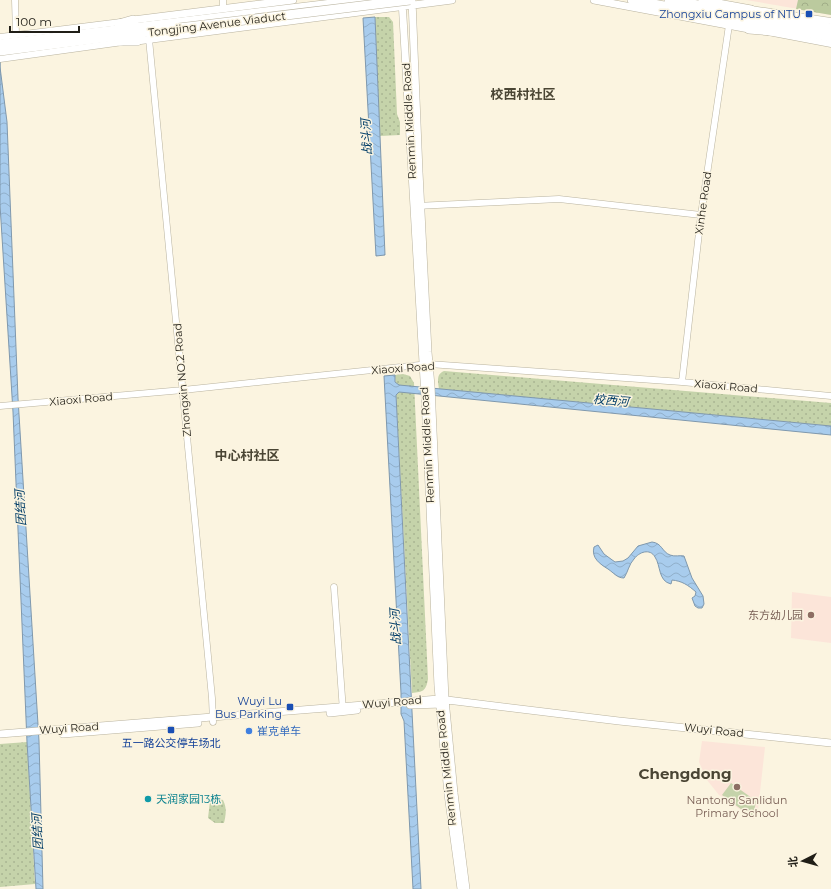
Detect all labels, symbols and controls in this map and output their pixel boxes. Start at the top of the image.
place label: Zhongxiu Campus of NTU [659,7,801,21]
scale bar [10,8,79,34]
street label: Tongjing Avenue Viaduct [148,9,287,39]
marker: Zhongxiu Campus of NTU [804,9,814,19]
text: 100 m [16,14,52,29]
street label: Renmin Middle Road [399,62,419,180]
district label: 校西村社区 [490,86,556,102]
water label: 战斗河 [357,117,374,155]
street label: Xinhe Road [692,171,714,235]
street label: Zhongxin NO.2 Road [170,323,194,437]
street label: Xiaoxi Road [371,359,435,377]
street label: Xiaoxi Road [694,376,758,396]
street label: Renmin Middle Road [417,386,437,504]
street label: Xiaoxi Road [49,389,113,409]
water label: 校西河 [592,391,632,409]
district label: 中心村社区 [214,447,280,463]
water label: 团结河 [11,488,28,526]
water label: 战斗河 [386,607,403,645]
place label: 东方幼儿园 [748,608,803,622]
marker: 东方幼儿园 [806,610,816,620]
street label: Wuyi Road [362,692,422,712]
place label: Wuyi Lu Bus Parking [215,694,282,721]
marker: Wuyi Lu Bus Parking [285,702,295,712]
street label: Renmin Middle Road [433,709,459,827]
street label: Wuyi Road [39,719,99,737]
street label: Wuyi Road [684,720,744,740]
place label: 崔克单车 [257,724,301,738]
marker: 五一路公交停车场北 [166,725,176,735]
marker: 崔克单车 [244,726,254,736]
place label: 五一路公交停车场北 [122,736,221,750]
district label: Chengdong [639,764,731,783]
marker: Nantong Sanlidun Primary School [732,782,742,792]
place label: 天润家园13栋 [156,792,221,806]
place label: Nantong Sanlidun Primary School [687,793,787,820]
marker: 天润家园13栋 [143,794,153,804]
water label: 团结河 [28,812,45,850]
north arrow [783,841,823,881]
text: 北 [786,856,801,868]

